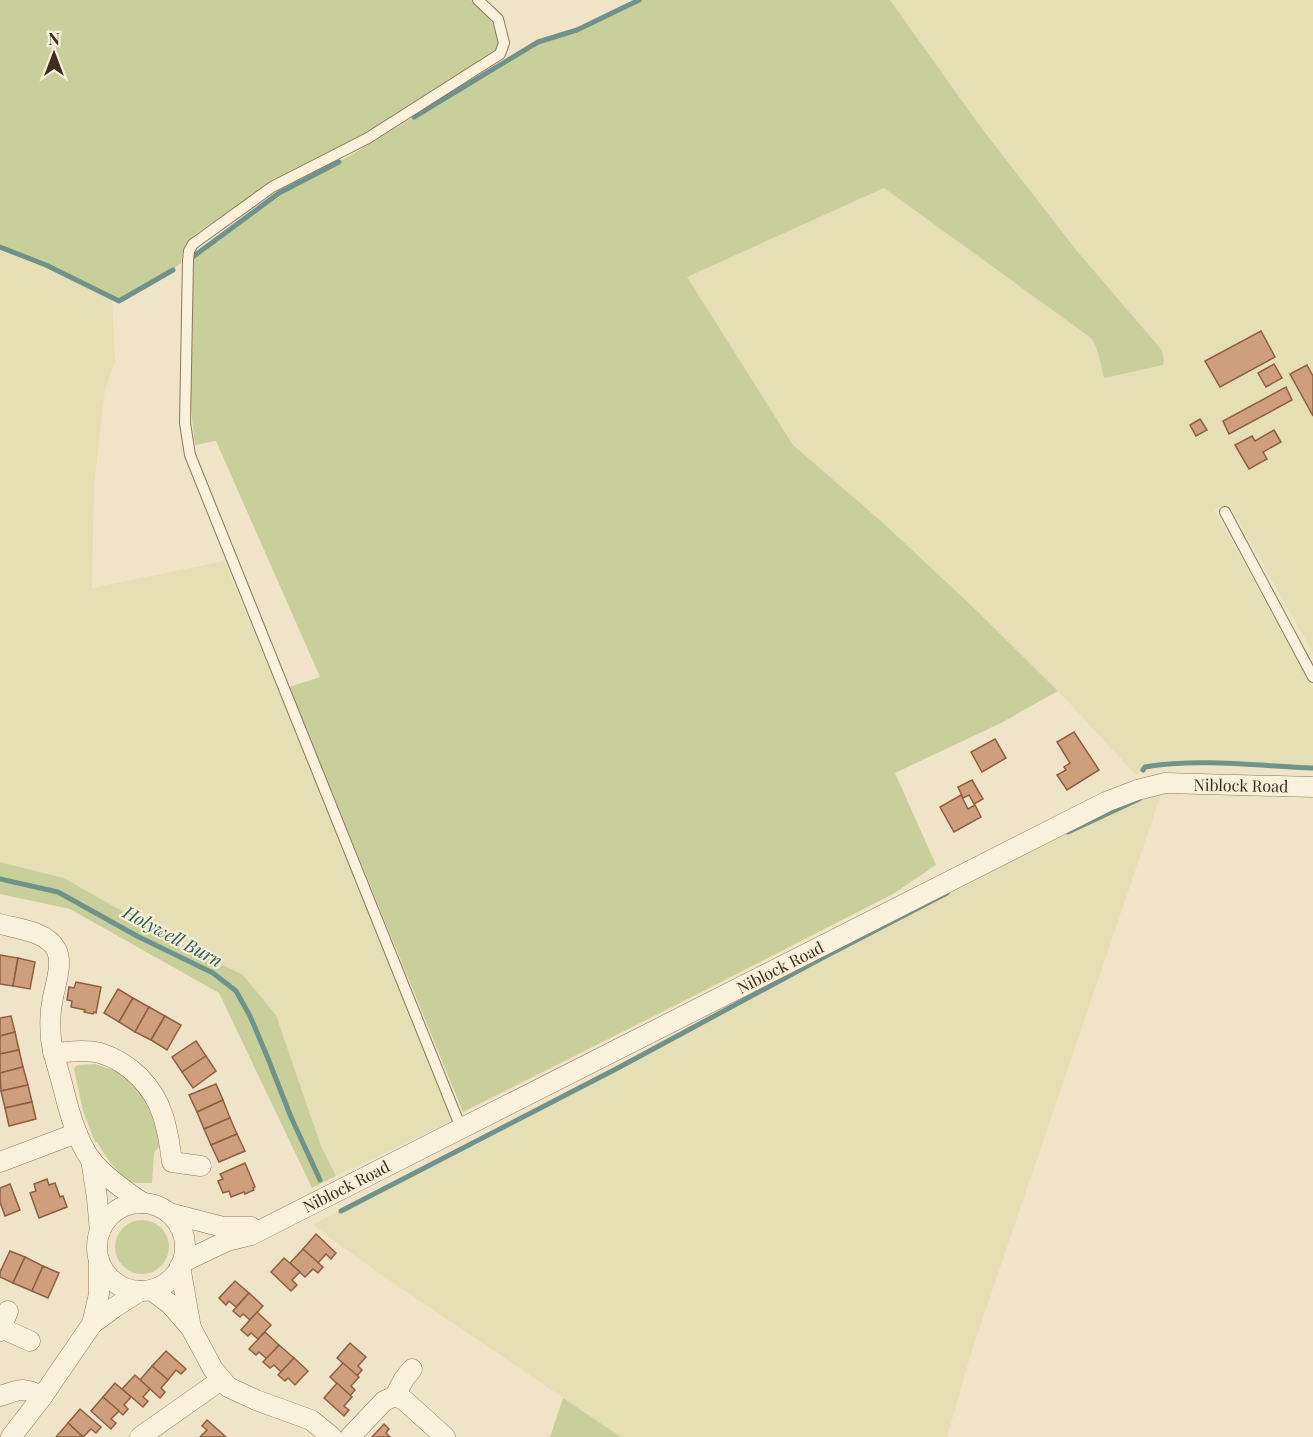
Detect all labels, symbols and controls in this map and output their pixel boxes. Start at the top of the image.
north arrow [24,24,84,84]
text: N [48,28,60,49]
street label: Niblock Road [1194,774,1288,796]
water label: Holywell Burn [118,899,227,972]
street label: Niblock Road [733,936,827,998]
street label: Niblock Road [299,1155,393,1217]

